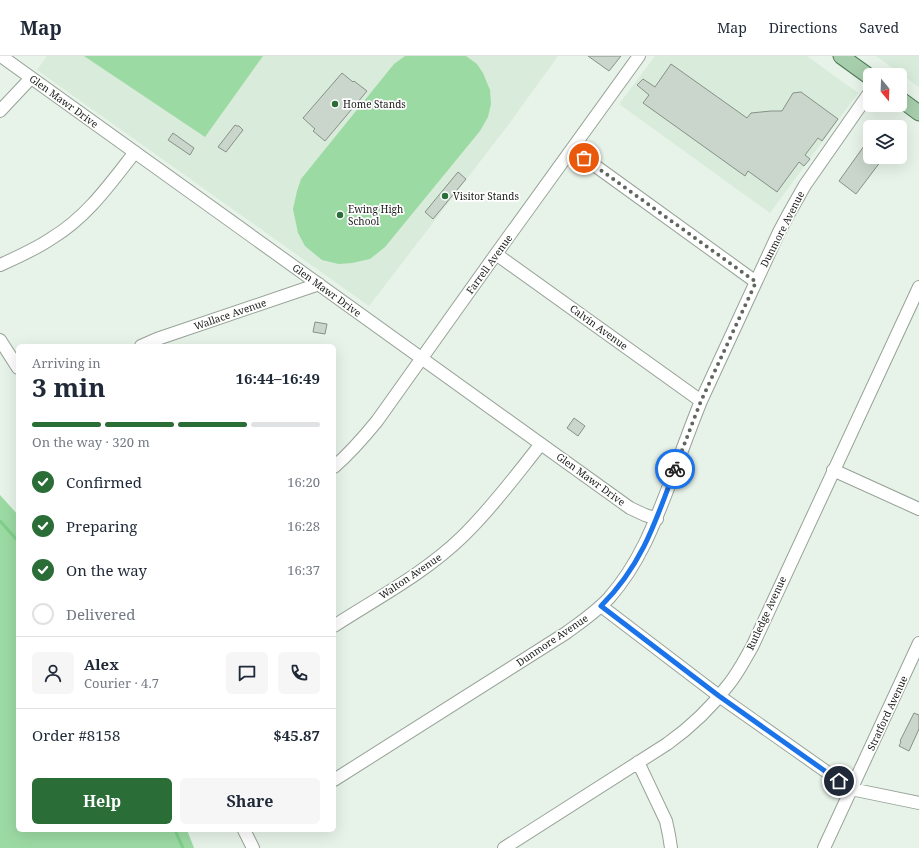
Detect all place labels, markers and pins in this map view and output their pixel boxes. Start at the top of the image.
place label: Home Stands [343,97,406,111]
marker: Home Stands [330,99,340,109]
pin [567,141,601,175]
place label: Visitor Stands [453,189,519,203]
marker: Visitor Stands [440,191,450,201]
place label: Ewing High School [348,202,404,228]
marker: Ewing High School [335,210,345,220]
pin [822,764,856,798]

